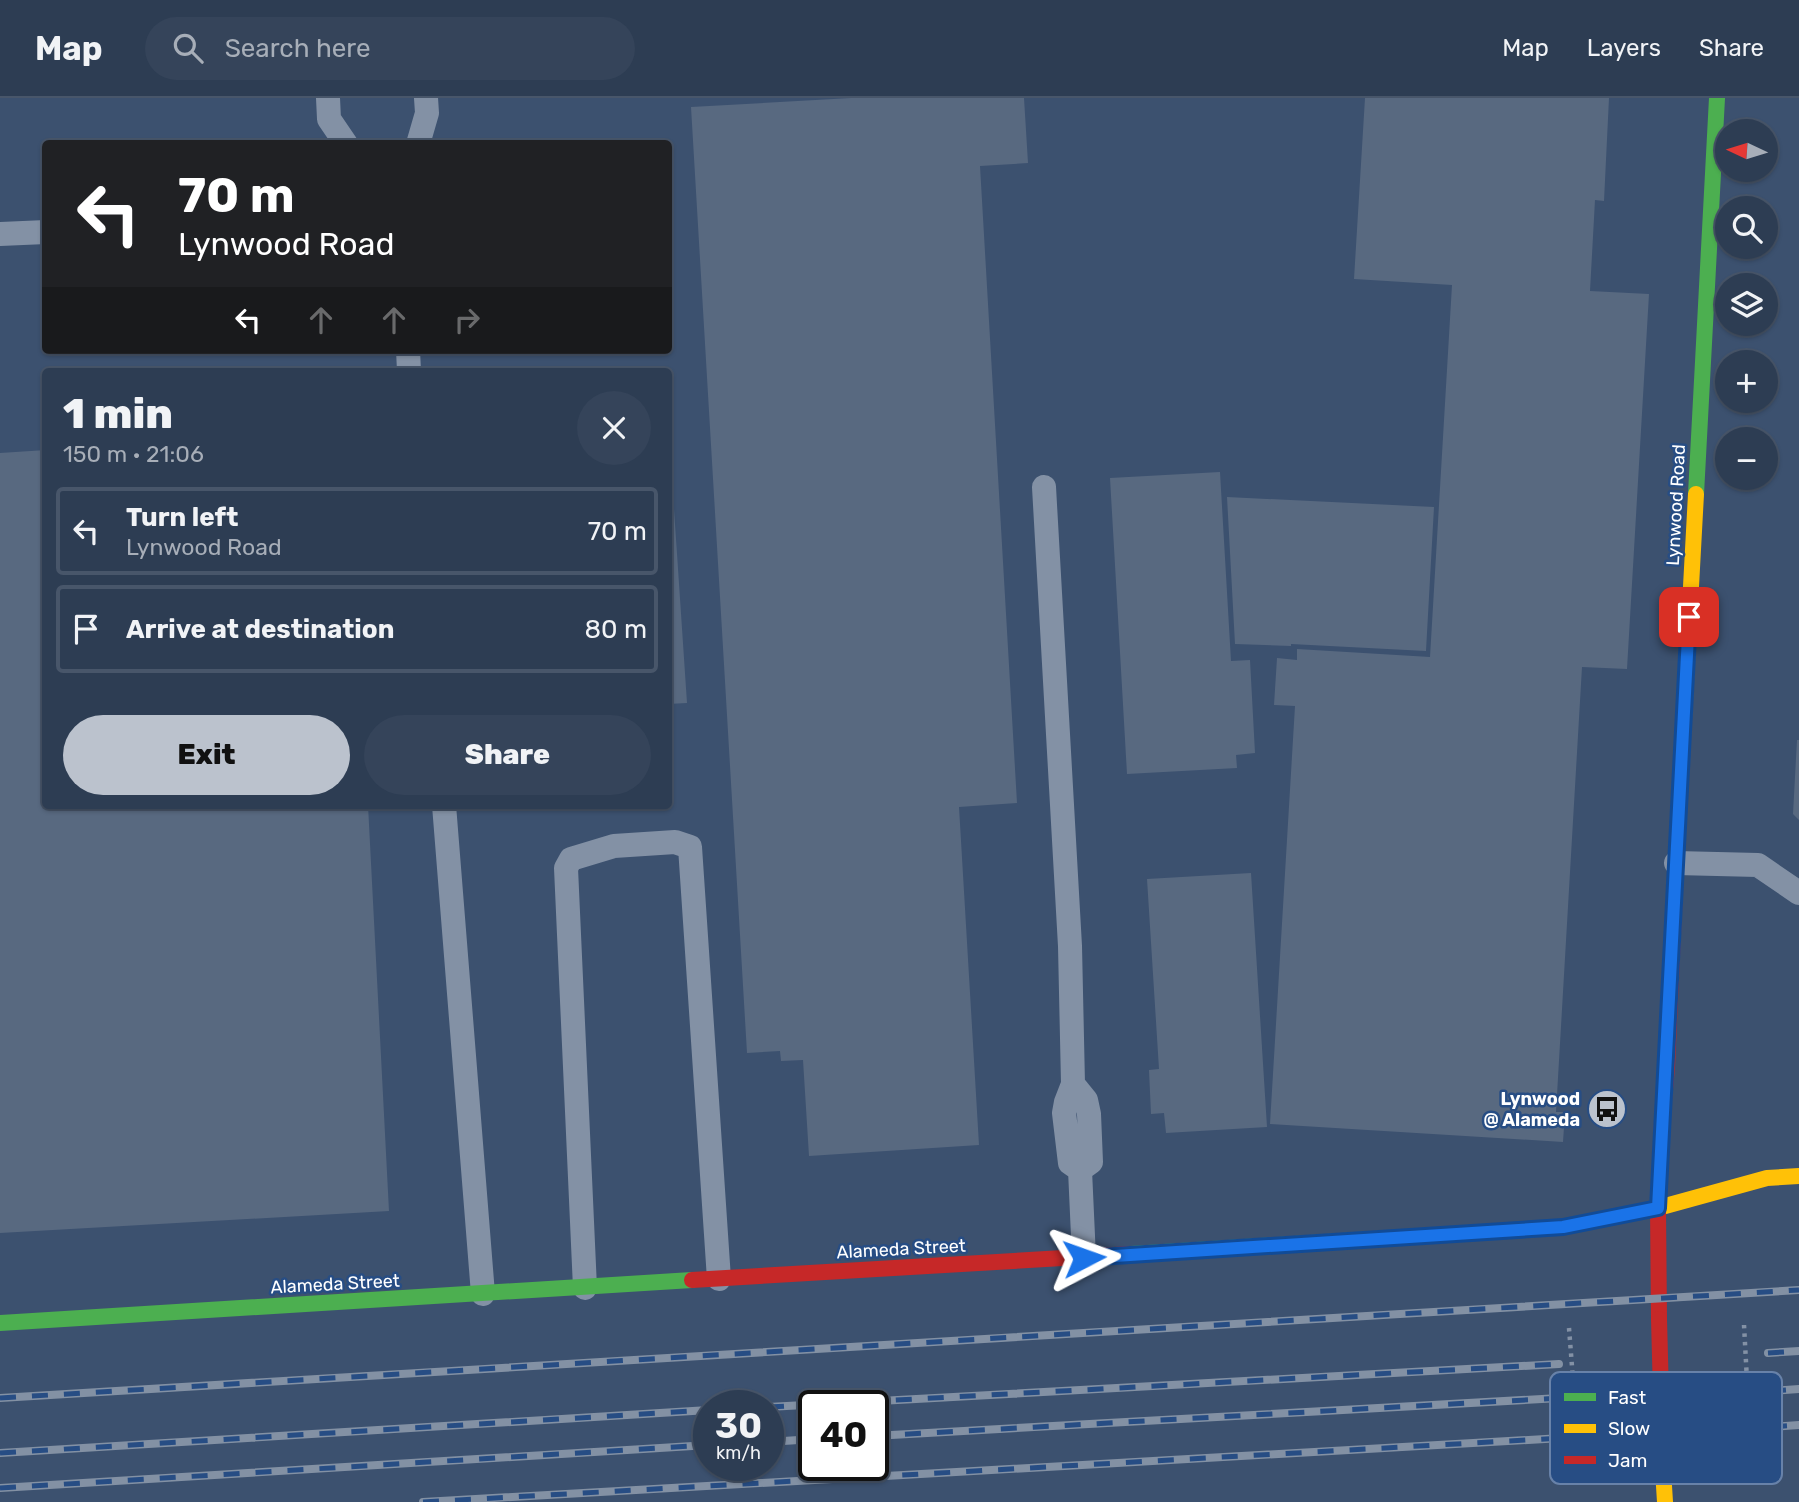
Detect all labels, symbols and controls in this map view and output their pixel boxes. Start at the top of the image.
search box [145,17,635,80]
text: Map [35,29,103,68]
icon: search [169,29,207,67]
text: Search here [225,33,370,64]
text: Map [1502,34,1549,62]
text: Layers [1587,34,1661,62]
text: Share [1699,34,1764,62]
north arrow [1715,119,1778,182]
map controls [1715,119,1778,490]
text: 70 m [178,166,295,224]
icon: left [63,168,154,259]
button: search [1715,196,1778,259]
text: Lynwood Road [178,225,394,263]
button: layers [1715,273,1778,336]
icon: left [229,301,267,339]
icon: ahead [302,301,340,339]
icon: ahead [375,301,413,339]
icon: right [448,301,486,339]
button: + [1715,350,1778,413]
text: 1 min [63,389,173,439]
button: close [577,391,651,465]
button: − [1715,427,1778,490]
text: 150 m · 21:06 [63,440,204,468]
street label: Lynwood Road [1662,444,1690,566]
text: Turn left [126,502,238,533]
icon: left [67,512,105,550]
text: 70 m [588,516,647,547]
text: Lynwood Road [126,533,282,561]
pin [1659,587,1719,647]
icon: arrive [1670,598,1708,636]
icon: arrive [67,610,105,648]
text: Arrive at destination [126,614,394,645]
text: 80 m [584,614,647,645]
button: Exit [63,715,350,795]
button: Share [364,715,651,795]
place label: Lynwood @ Alameda [1484,1088,1580,1131]
bus stop icon: Lynwood @ Alameda [1586,1088,1628,1130]
position arrow [1047,1221,1121,1295]
street label: Alameda Street [836,1235,966,1263]
street label: Alameda Street [270,1270,400,1298]
legend [1550,1372,1782,1484]
text: Fast [1608,1386,1647,1409]
speed limit sign: 40 [798,1390,889,1481]
text: 30 [715,1405,762,1447]
text: Slow [1608,1417,1650,1440]
text: km/h [716,1442,761,1464]
text: Jam [1608,1449,1647,1472]

